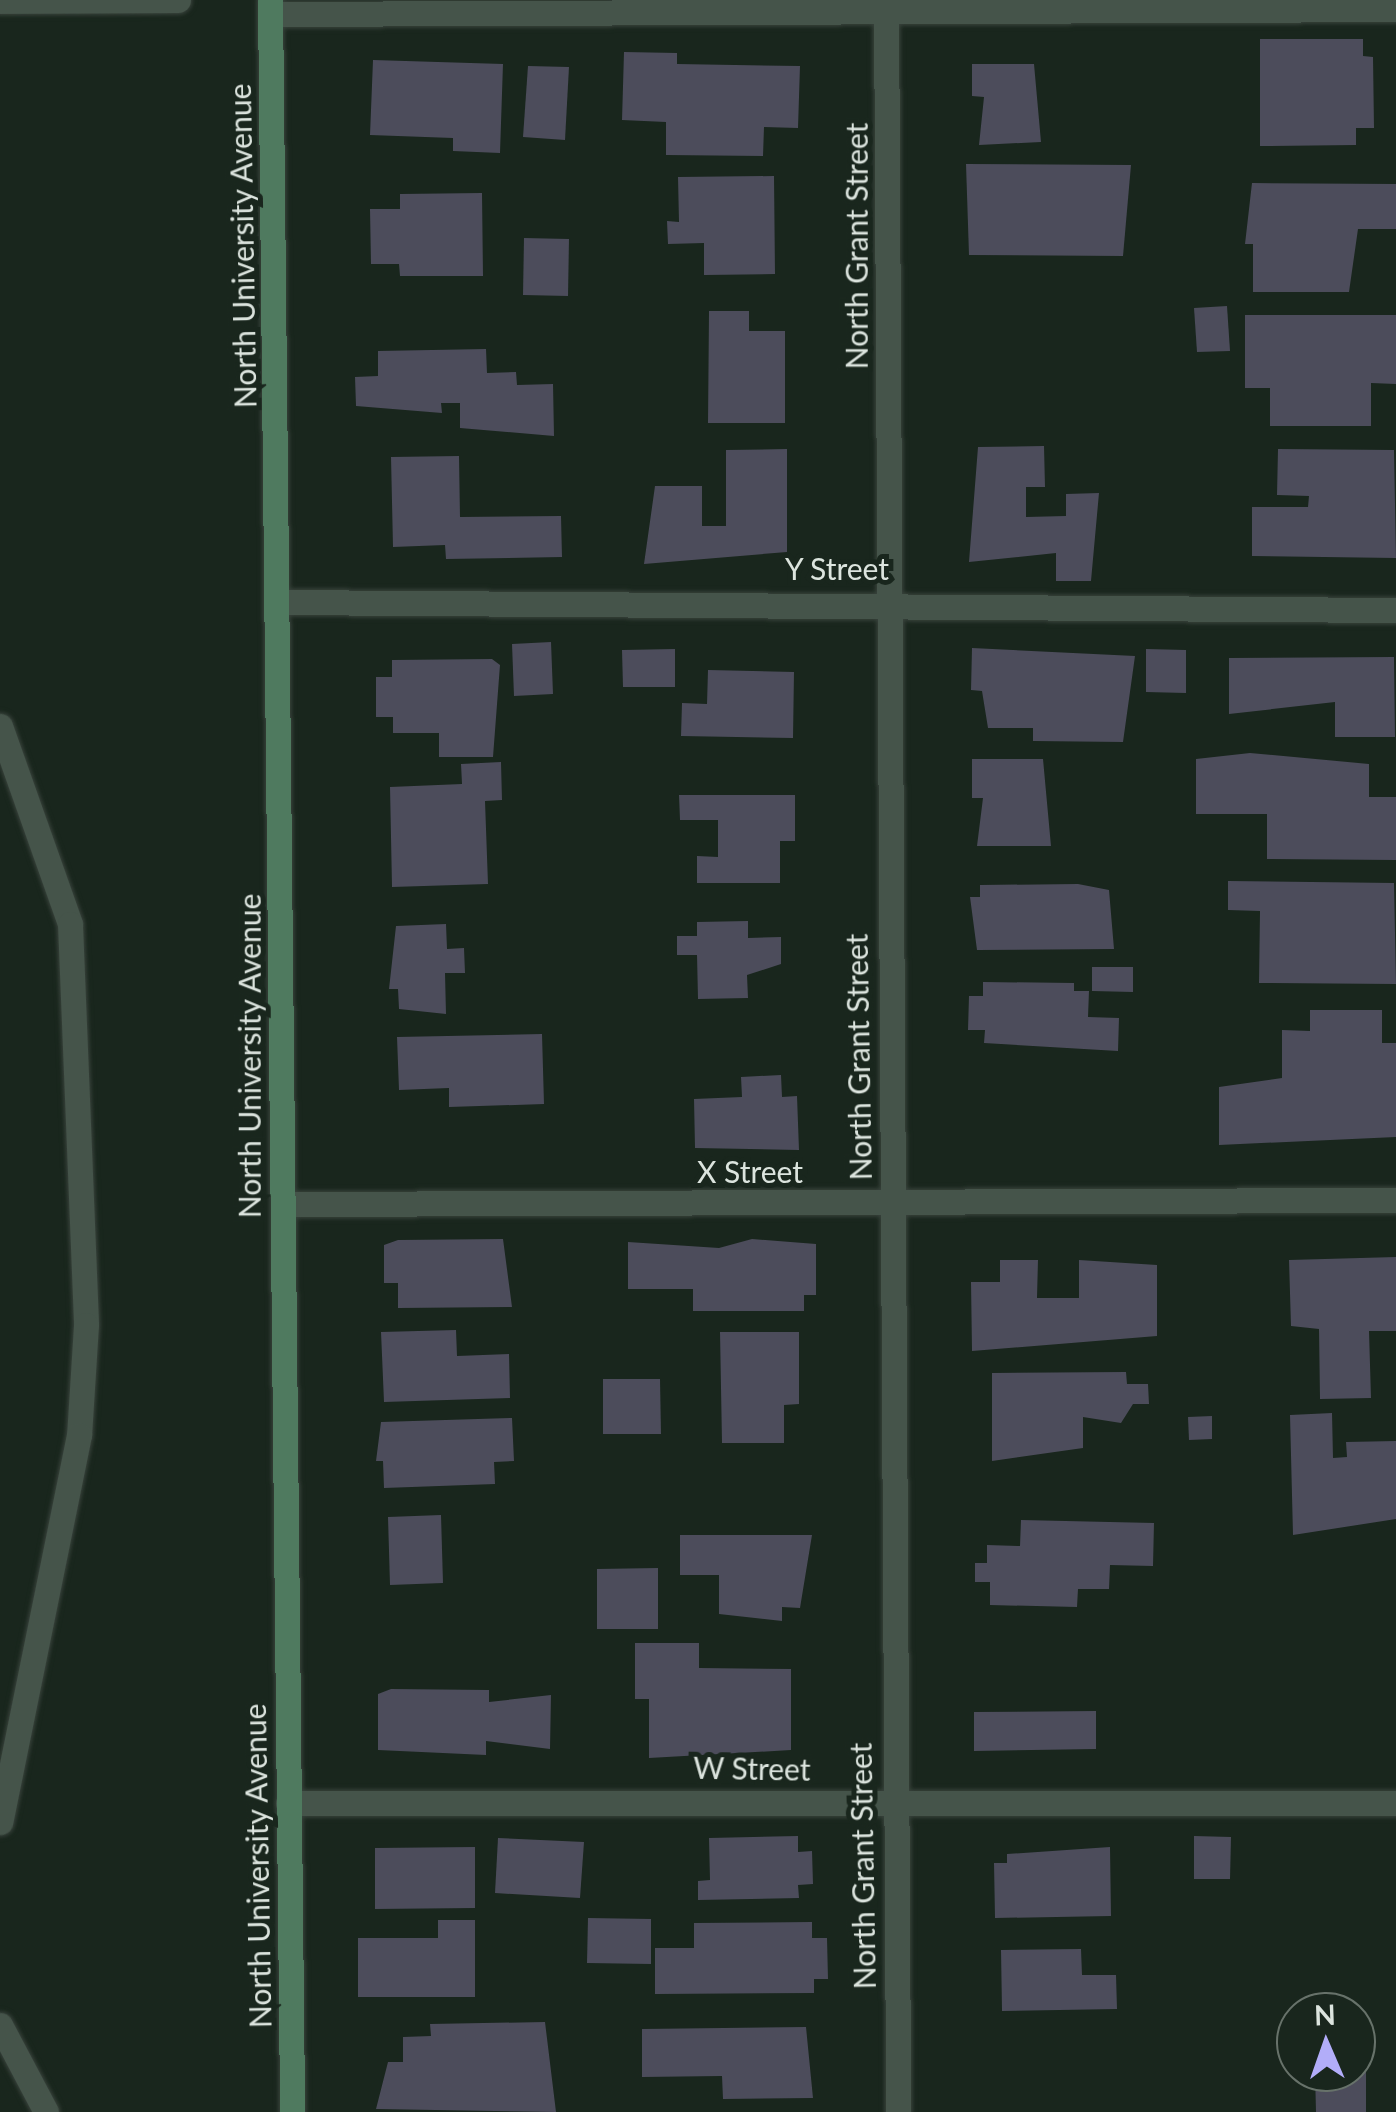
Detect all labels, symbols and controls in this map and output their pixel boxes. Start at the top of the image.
street label: North University Avenue [221,83,263,409]
street label: North Grant Street [838,123,874,369]
street label: Y Street [784,550,890,586]
street label: North University Avenue [231,893,267,1219]
street label: North Grant Street [838,933,878,1181]
street label: X Street [697,1153,803,1189]
street label: North University Avenue [236,1703,278,2029]
street label: North Grant Street [842,1742,882,1990]
street label: W Street [693,1749,811,1787]
north arrow [1276,1992,1376,2092]
text: N [1314,1997,1336,2031]

